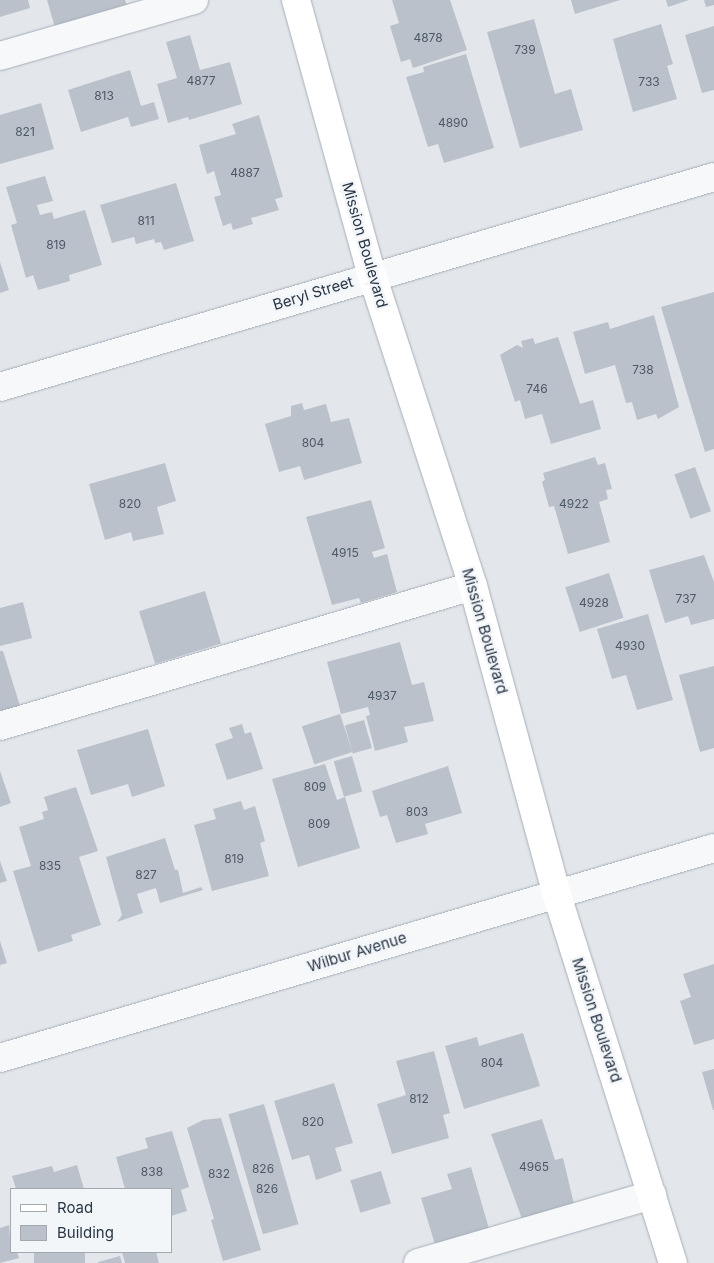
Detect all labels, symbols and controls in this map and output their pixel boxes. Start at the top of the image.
house number: 4878 [413,31,443,45]
house number: 739 [514,43,536,57]
house number: 4877 [187,74,215,88]
house number: 733 [638,75,660,89]
house number: 813 [94,89,114,103]
house number: 4890 [438,116,468,130]
house number: 821 [15,125,35,139]
house number: 4887 [230,166,260,180]
street label: Mission Boulevard [338,180,392,310]
house number: 811 [137,214,155,228]
house number: 819 [46,238,66,252]
street label: Beryl Street [271,272,355,314]
house number: 738 [632,363,654,377]
house number: 746 [526,382,548,396]
house number: 804 [302,436,324,450]
house number: 820 [119,497,141,511]
house number: 4922 [559,497,589,511]
house number: 4915 [331,546,359,560]
street label: Mission Boulevard [458,566,512,696]
house number: 737 [676,592,696,606]
house number: 4928 [579,596,609,610]
house number: 4930 [615,639,645,653]
house number: 4937 [367,689,397,703]
house number: 809 [304,780,326,794]
house number: 803 [406,805,428,819]
house number: 809 [308,817,330,831]
house number: 819 [224,852,244,866]
house number: 835 [39,859,61,873]
house number: 827 [135,868,157,882]
street label: Wilbur Avenue [305,928,409,976]
street label: Mission Boulevard [568,955,626,1085]
house number: 804 [481,1056,503,1070]
house number: 812 [409,1092,429,1106]
house number: 820 [302,1115,324,1129]
house number: 4965 [519,1160,549,1174]
house number: 826 [252,1162,274,1176]
house number: 838 [141,1165,163,1179]
house number: 832 [208,1167,230,1181]
house number: 826 [256,1182,278,1196]
legend [10,1188,172,1253]
text: Road [57,1198,93,1217]
text: Building [57,1223,114,1242]

